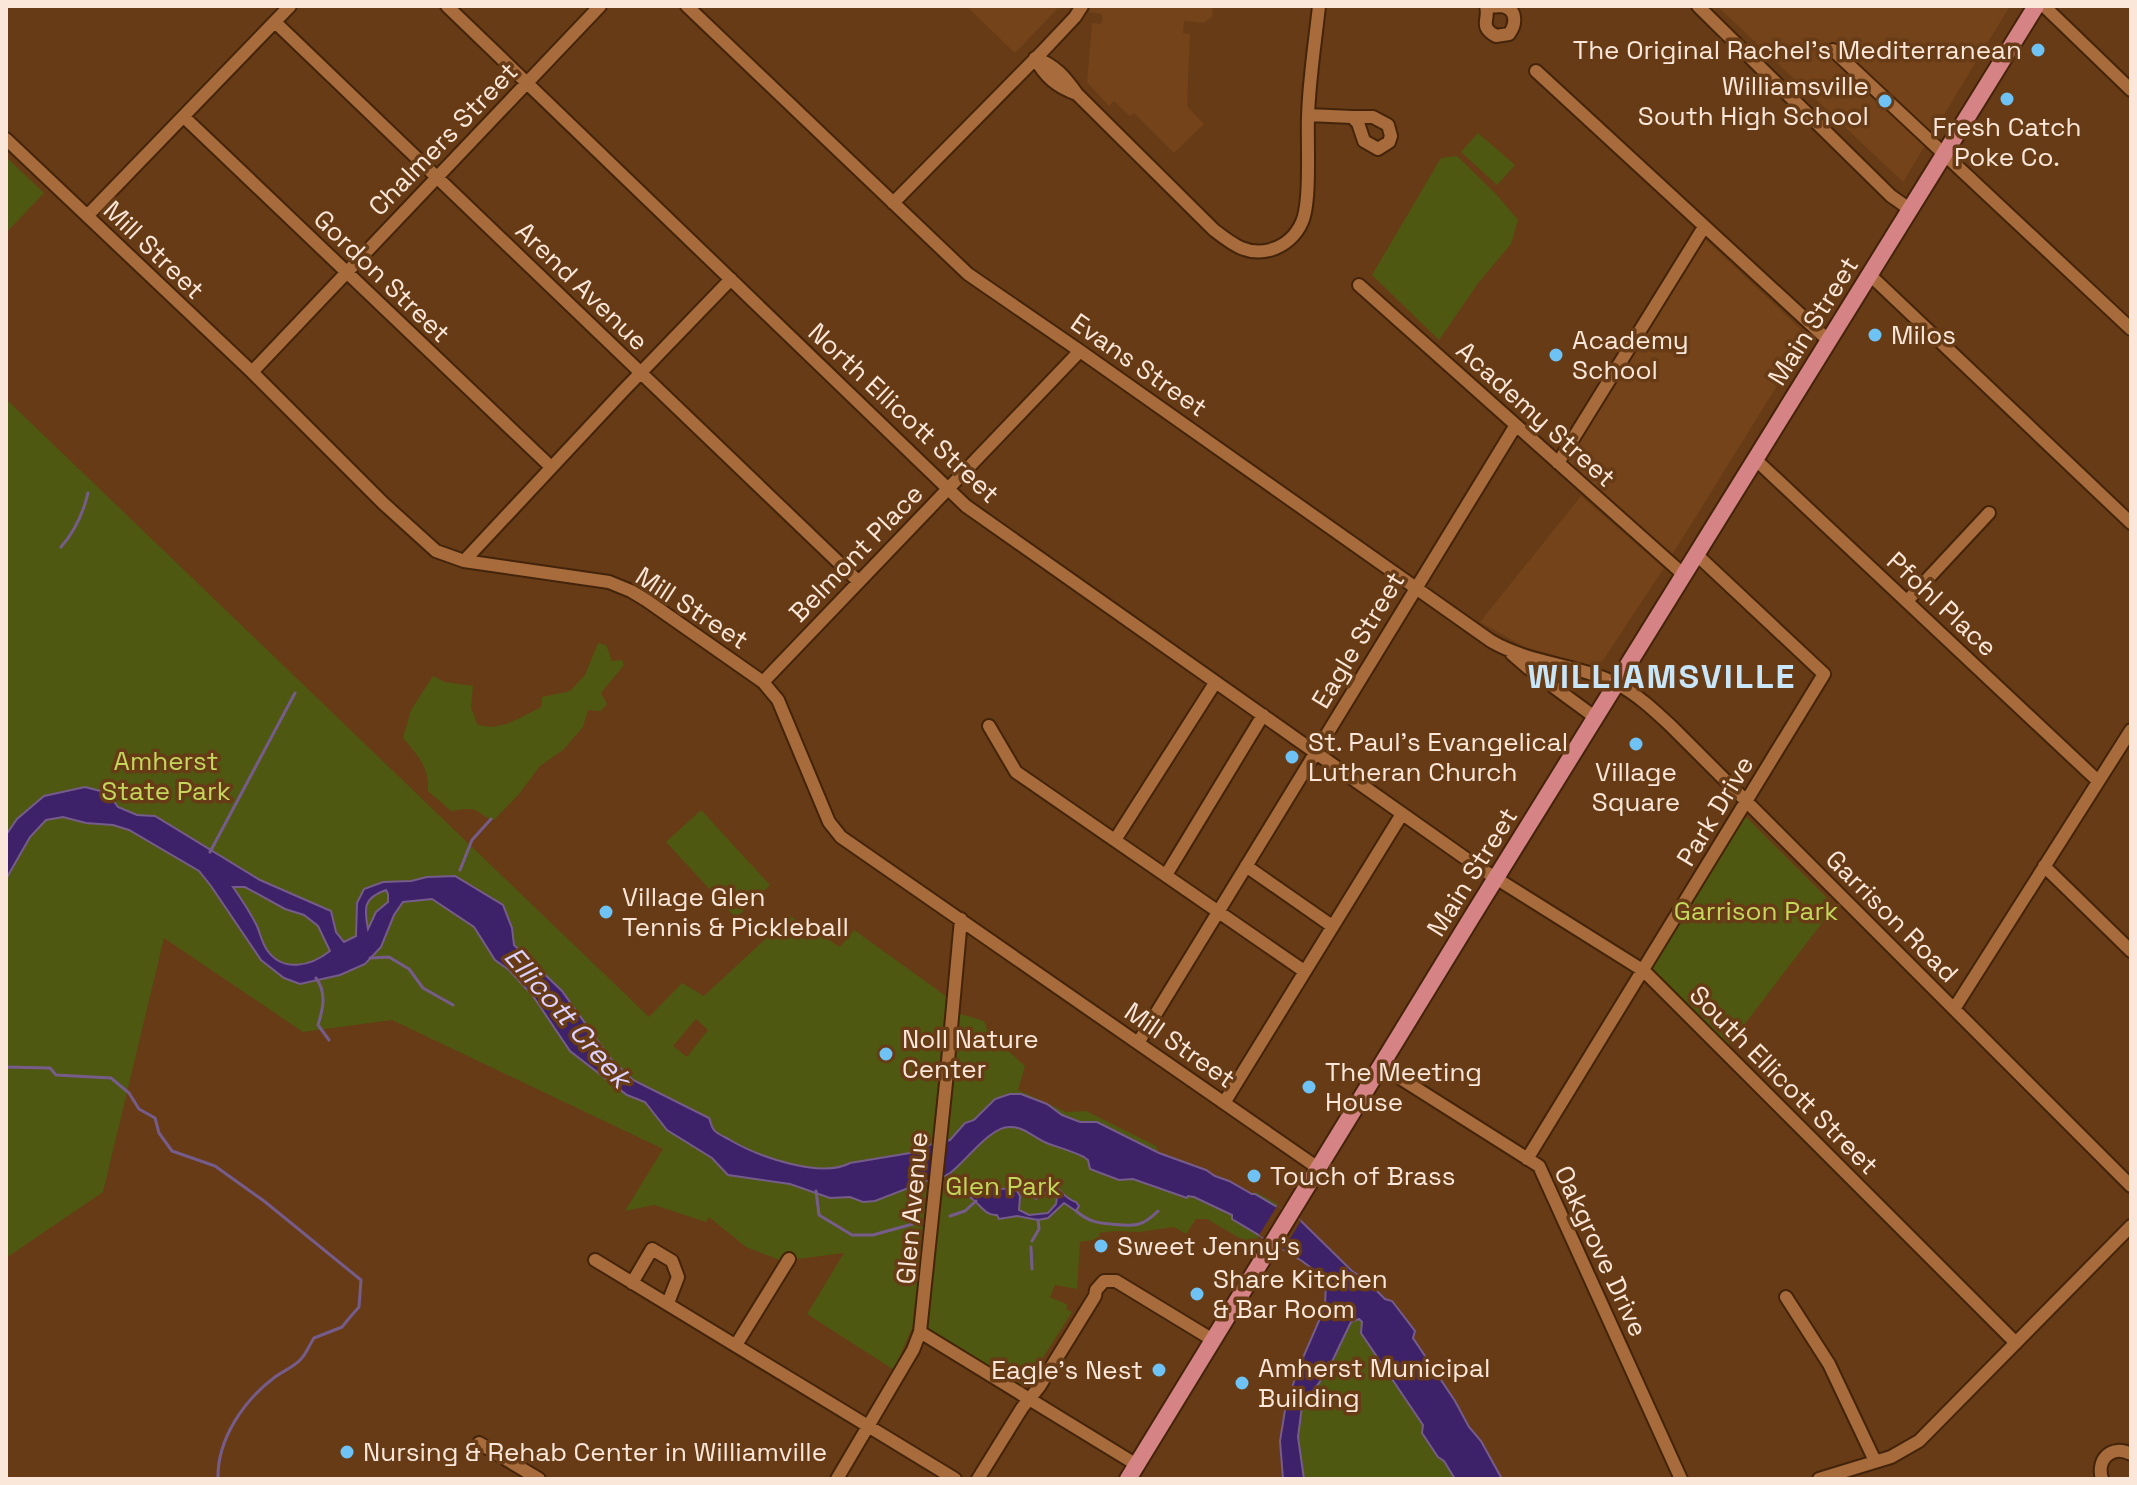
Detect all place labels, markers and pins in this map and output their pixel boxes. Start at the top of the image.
place label: The Original Rachel's Mediterranean [1573,33,2022,67]
marker: The Original Rachel's Mediterranean [2029,41,2047,59]
place label: Williamsville South High School [1638,69,1869,133]
marker: Fresh Catch Poke Co. [1998,90,2016,108]
marker: Williamsville South High School [1876,92,1894,110]
place label: Fresh Catch Poke Co. [1933,110,2081,174]
place label: Milos [1891,318,1956,352]
place label: Academy School [1572,323,1689,387]
marker: Milos [1866,326,1884,344]
marker: Academy School [1547,346,1565,364]
place label: St. Paul's Evangelical Lutheran Church [1308,725,1568,789]
marker: Village Square [1627,735,1645,753]
marker: St. Paul's Evangelical Lutheran Church [1283,748,1301,766]
place label: Village Square [1592,755,1680,819]
place label: Village Glen Tennis & Pickleball [622,880,849,944]
marker: Village Glen Tennis & Pickleball [597,903,615,921]
place label: Noll Nature Center [902,1022,1039,1086]
marker: Noll Nature Center [877,1045,895,1063]
place label: The Meeting House [1325,1055,1482,1119]
marker: The Meeting House [1300,1078,1318,1096]
place label: Touch of Brass [1270,1159,1455,1193]
marker: Touch of Brass [1245,1167,1263,1185]
place label: Sweet Jenny's [1117,1229,1300,1263]
marker: Sweet Jenny's [1092,1237,1110,1255]
place label: Share Kitchen & Bar Room [1213,1262,1388,1326]
marker: Share Kitchen & Bar Room [1188,1285,1206,1303]
place label: Amherst Municipal Building [1258,1351,1490,1415]
place label: Eagle's Nest [991,1353,1143,1387]
marker: Eagle's Nest [1150,1361,1168,1379]
marker: Amherst Municipal Building [1233,1374,1251,1392]
place label: Nursing & Rehab Center in Williamville [363,1435,827,1469]
marker: Nursing & Rehab Center in Williamville [338,1443,356,1461]

